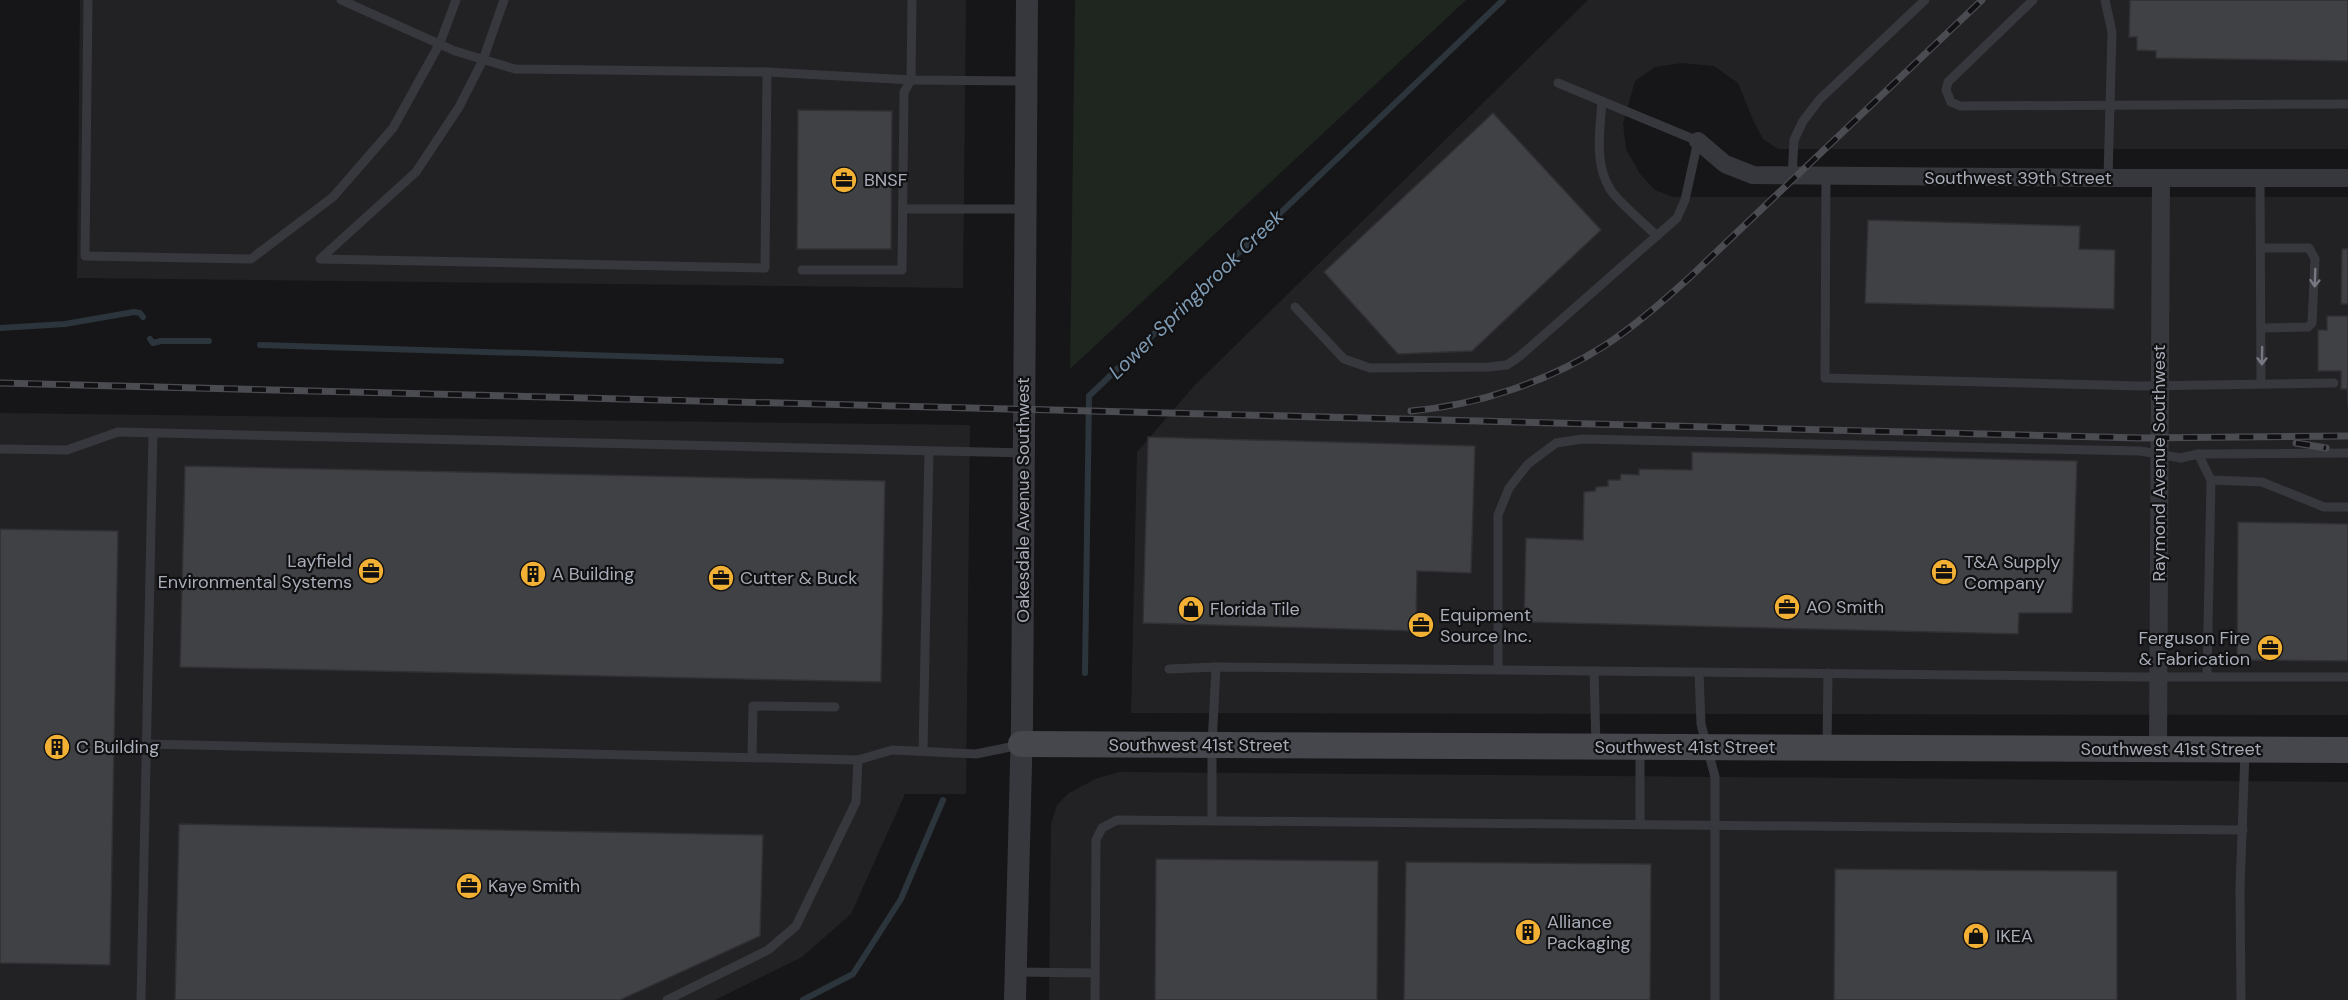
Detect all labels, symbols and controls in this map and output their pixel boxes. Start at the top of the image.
office icon: BNSF [829,165,859,195]
street label: Southwest 39th Street [1924,166,2112,190]
place label: BNSF [864,168,908,192]
water label: Lower Springbrook Creek [1103,203,1290,385]
one-way arrow [2309,268,2320,288]
street label: Raymond Avenue Southwest [2147,344,2171,582]
one-way arrow [2256,345,2267,365]
street label: Oakesdale Avenue Southwest [1011,377,1035,623]
place label: Layfield Environmental Systems [158,549,352,594]
place label: T&A Supply Company [1964,550,2060,595]
office icon: Layfield Environmental Systems [356,556,386,586]
office icon: T&A Supply Company [1929,557,1959,587]
building icon: A Building [518,559,548,589]
place label: A Building [552,562,634,586]
office icon: Cutter & Buck [706,563,736,593]
place label: Cutter & Buck [740,566,857,590]
office icon: AO Smith [1772,592,1802,622]
shop icon: Florida Tile [1176,594,1206,624]
place label: AO Smith [1806,595,1884,619]
place label: Florida Tile [1210,597,1300,621]
place label: Equipment Source Inc. [1440,603,1531,648]
office icon: Equipment Source Inc. [1406,610,1436,640]
place label: Ferguson Fire & Fabrication [2138,626,2250,671]
office icon: Ferguson Fire & Fabrication [2255,633,2285,663]
building icon: C Building [42,732,72,762]
street label: Southwest 41st Street [1109,733,1289,757]
place label: C Building [76,735,159,759]
street label: Southwest 41st Street [1595,735,1775,759]
street label: Southwest 41st Street [2081,737,2261,761]
office icon: Kaye Smith [454,871,484,901]
place label: Kaye Smith [488,874,580,898]
place label: Alliance Packaging [1547,910,1631,955]
building icon: Alliance Packaging [1513,917,1543,947]
shop icon: IKEA [1961,921,1991,951]
place label: IKEA [1996,924,2033,948]

